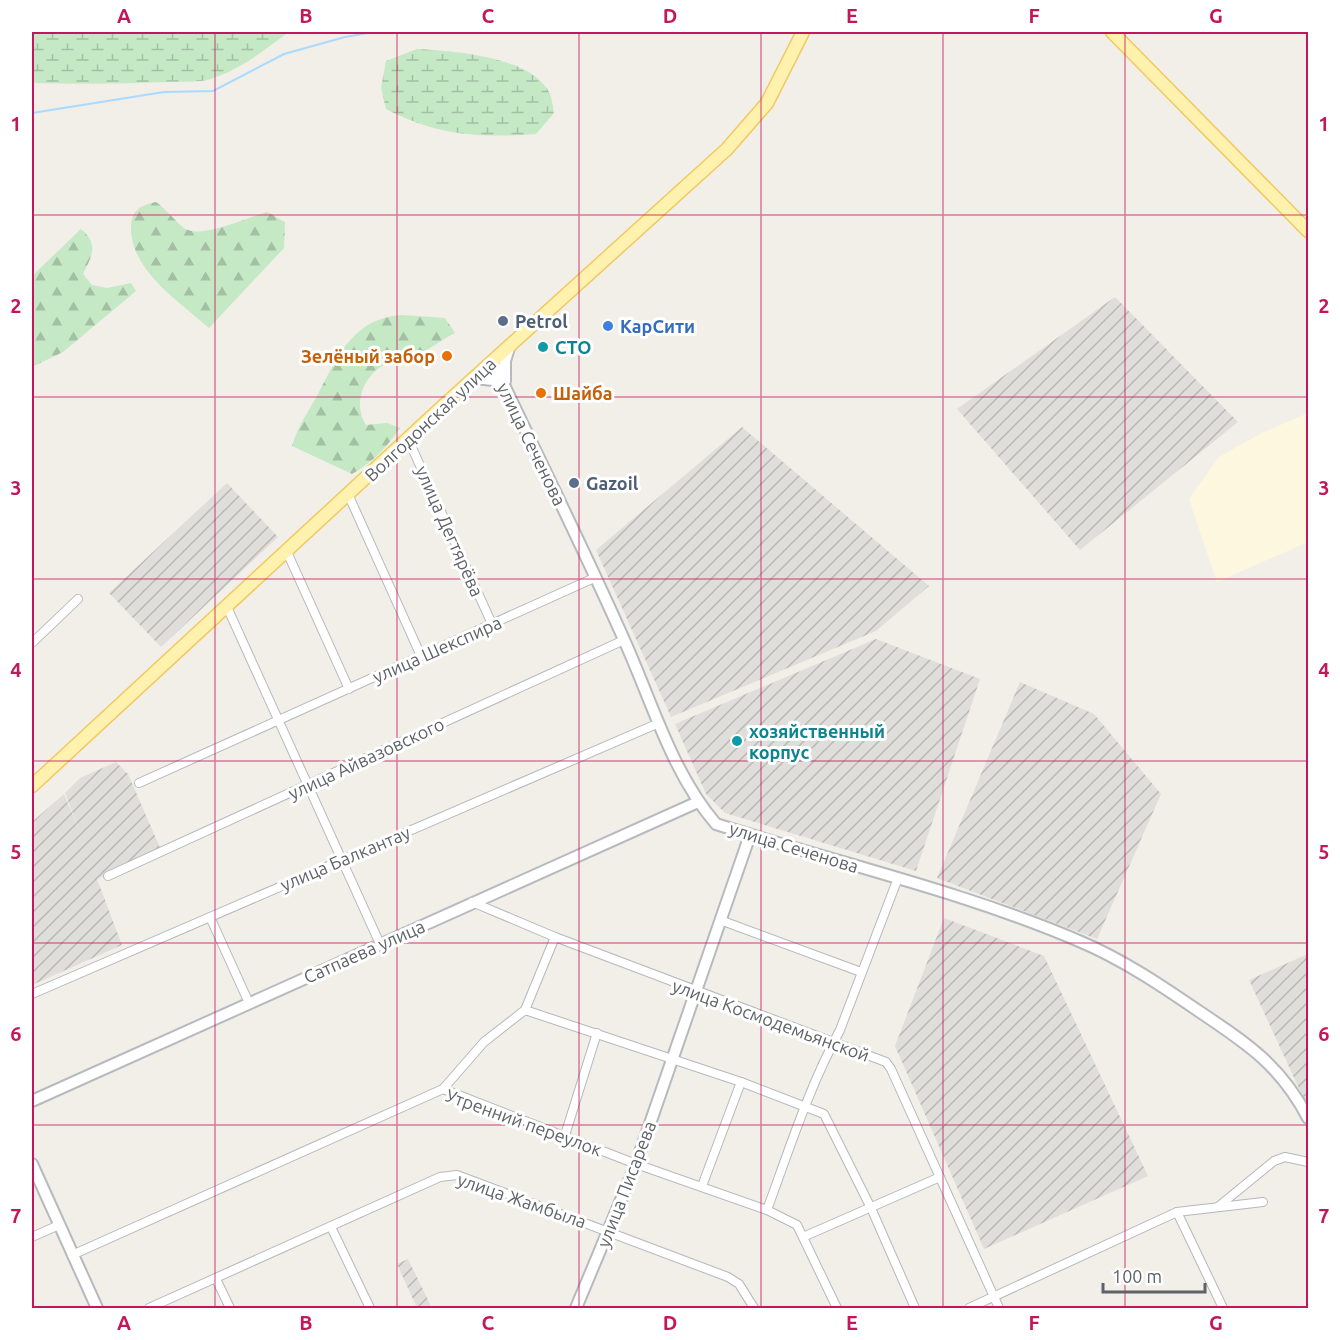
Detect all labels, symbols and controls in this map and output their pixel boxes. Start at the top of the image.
text: A [117,4,131,27]
text: B [299,4,313,27]
text: C [482,4,495,27]
text: D [663,4,677,27]
text: E [846,4,858,27]
text: F [1028,4,1040,27]
text: G [1209,4,1223,27]
text: 1 [10,112,22,135]
text: 1 [1318,112,1330,135]
text: 2 [10,294,22,317]
text: 2 [1318,294,1330,317]
place label: Petrol [515,311,568,331]
marker: Petrol [496,314,510,328]
place label: КарСити [620,316,695,336]
marker: КарСити [601,319,615,333]
place label: СТО [555,337,591,357]
marker: СТО [536,340,550,354]
place label: Зелёный забор [301,346,435,366]
marker: Зелёный забор [440,349,454,363]
street label: Волгодонская улица [360,353,500,485]
street label: улица Сеченова [494,379,570,509]
place label: Шайба [553,383,612,403]
marker: Шайба [534,386,548,400]
street label: улица Дегтярёва [412,463,488,599]
place label: Gazoil [586,473,639,493]
text: 3 [10,476,22,499]
marker: Gazoil [567,476,581,490]
text: 3 [1318,476,1330,499]
street label: улица Шекспира [369,612,505,686]
text: 4 [10,658,22,681]
text: 4 [1318,658,1330,681]
street label: улица Айвазовского [285,713,447,803]
place label: хозяйственный корпус [749,721,885,762]
marker: хозяйственный корпус [730,734,744,748]
street label: улица Сеченова [727,818,861,876]
street label: улица Балкантау [277,821,413,894]
text: 5 [10,840,22,863]
text: 5 [1318,840,1330,863]
street label: Сатпаева улица [300,915,428,987]
street label: улица Космодемьянской [670,975,872,1065]
text: 6 [10,1022,22,1045]
text: 6 [1318,1022,1330,1045]
street label: Утренний переулок [443,1084,605,1160]
street label: улица Писарева [593,1118,659,1250]
street label: улица Жамбыла [455,1169,589,1231]
text: 7 [10,1204,22,1227]
text: 7 [1318,1204,1330,1227]
scale bar [1103,1256,1205,1294]
text: 100 m [1112,1266,1162,1286]
text: A [117,1311,131,1334]
text: B [299,1311,313,1334]
text: C [482,1311,495,1334]
text: D [663,1311,677,1334]
text: E [846,1311,858,1334]
text: F [1028,1311,1040,1334]
text: G [1209,1311,1223,1334]

